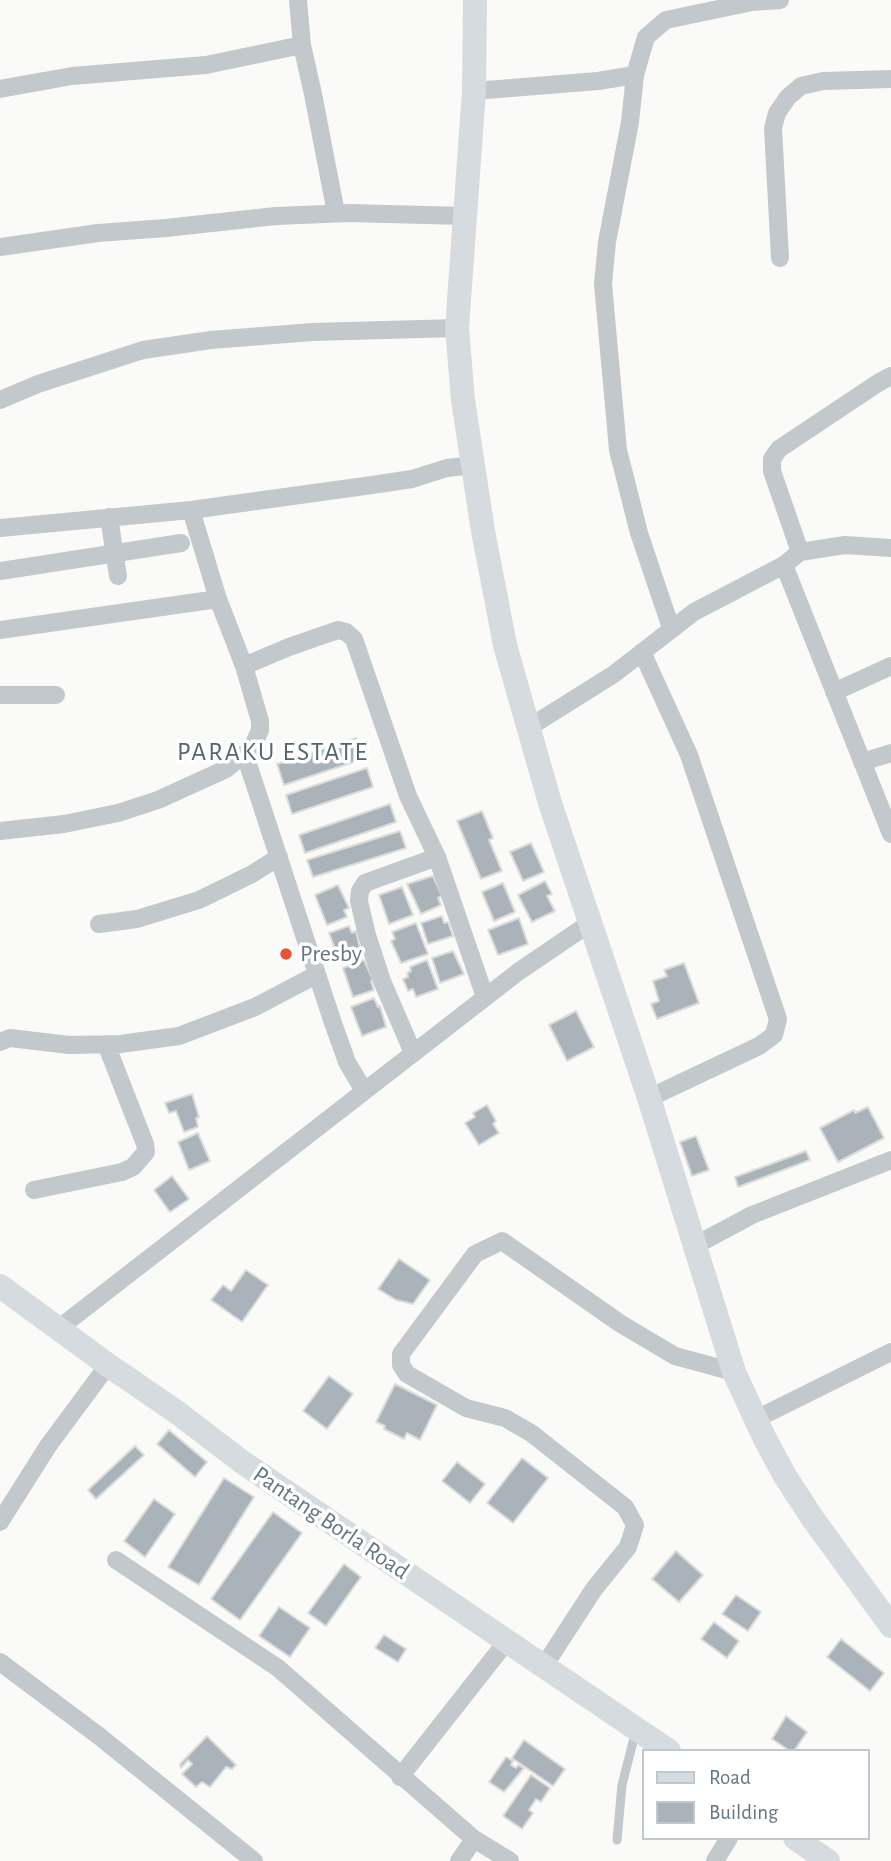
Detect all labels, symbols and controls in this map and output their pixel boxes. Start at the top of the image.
district label: PARAKU ESTATE [179,736,367,768]
place label: Presby [300,940,362,968]
marker: Presby [278,946,294,962]
street label: Pantang Borla Road [247,1460,415,1586]
legend [642,1749,870,1840]
text: Road [709,1767,751,1788]
text: Building [709,1802,778,1823]

